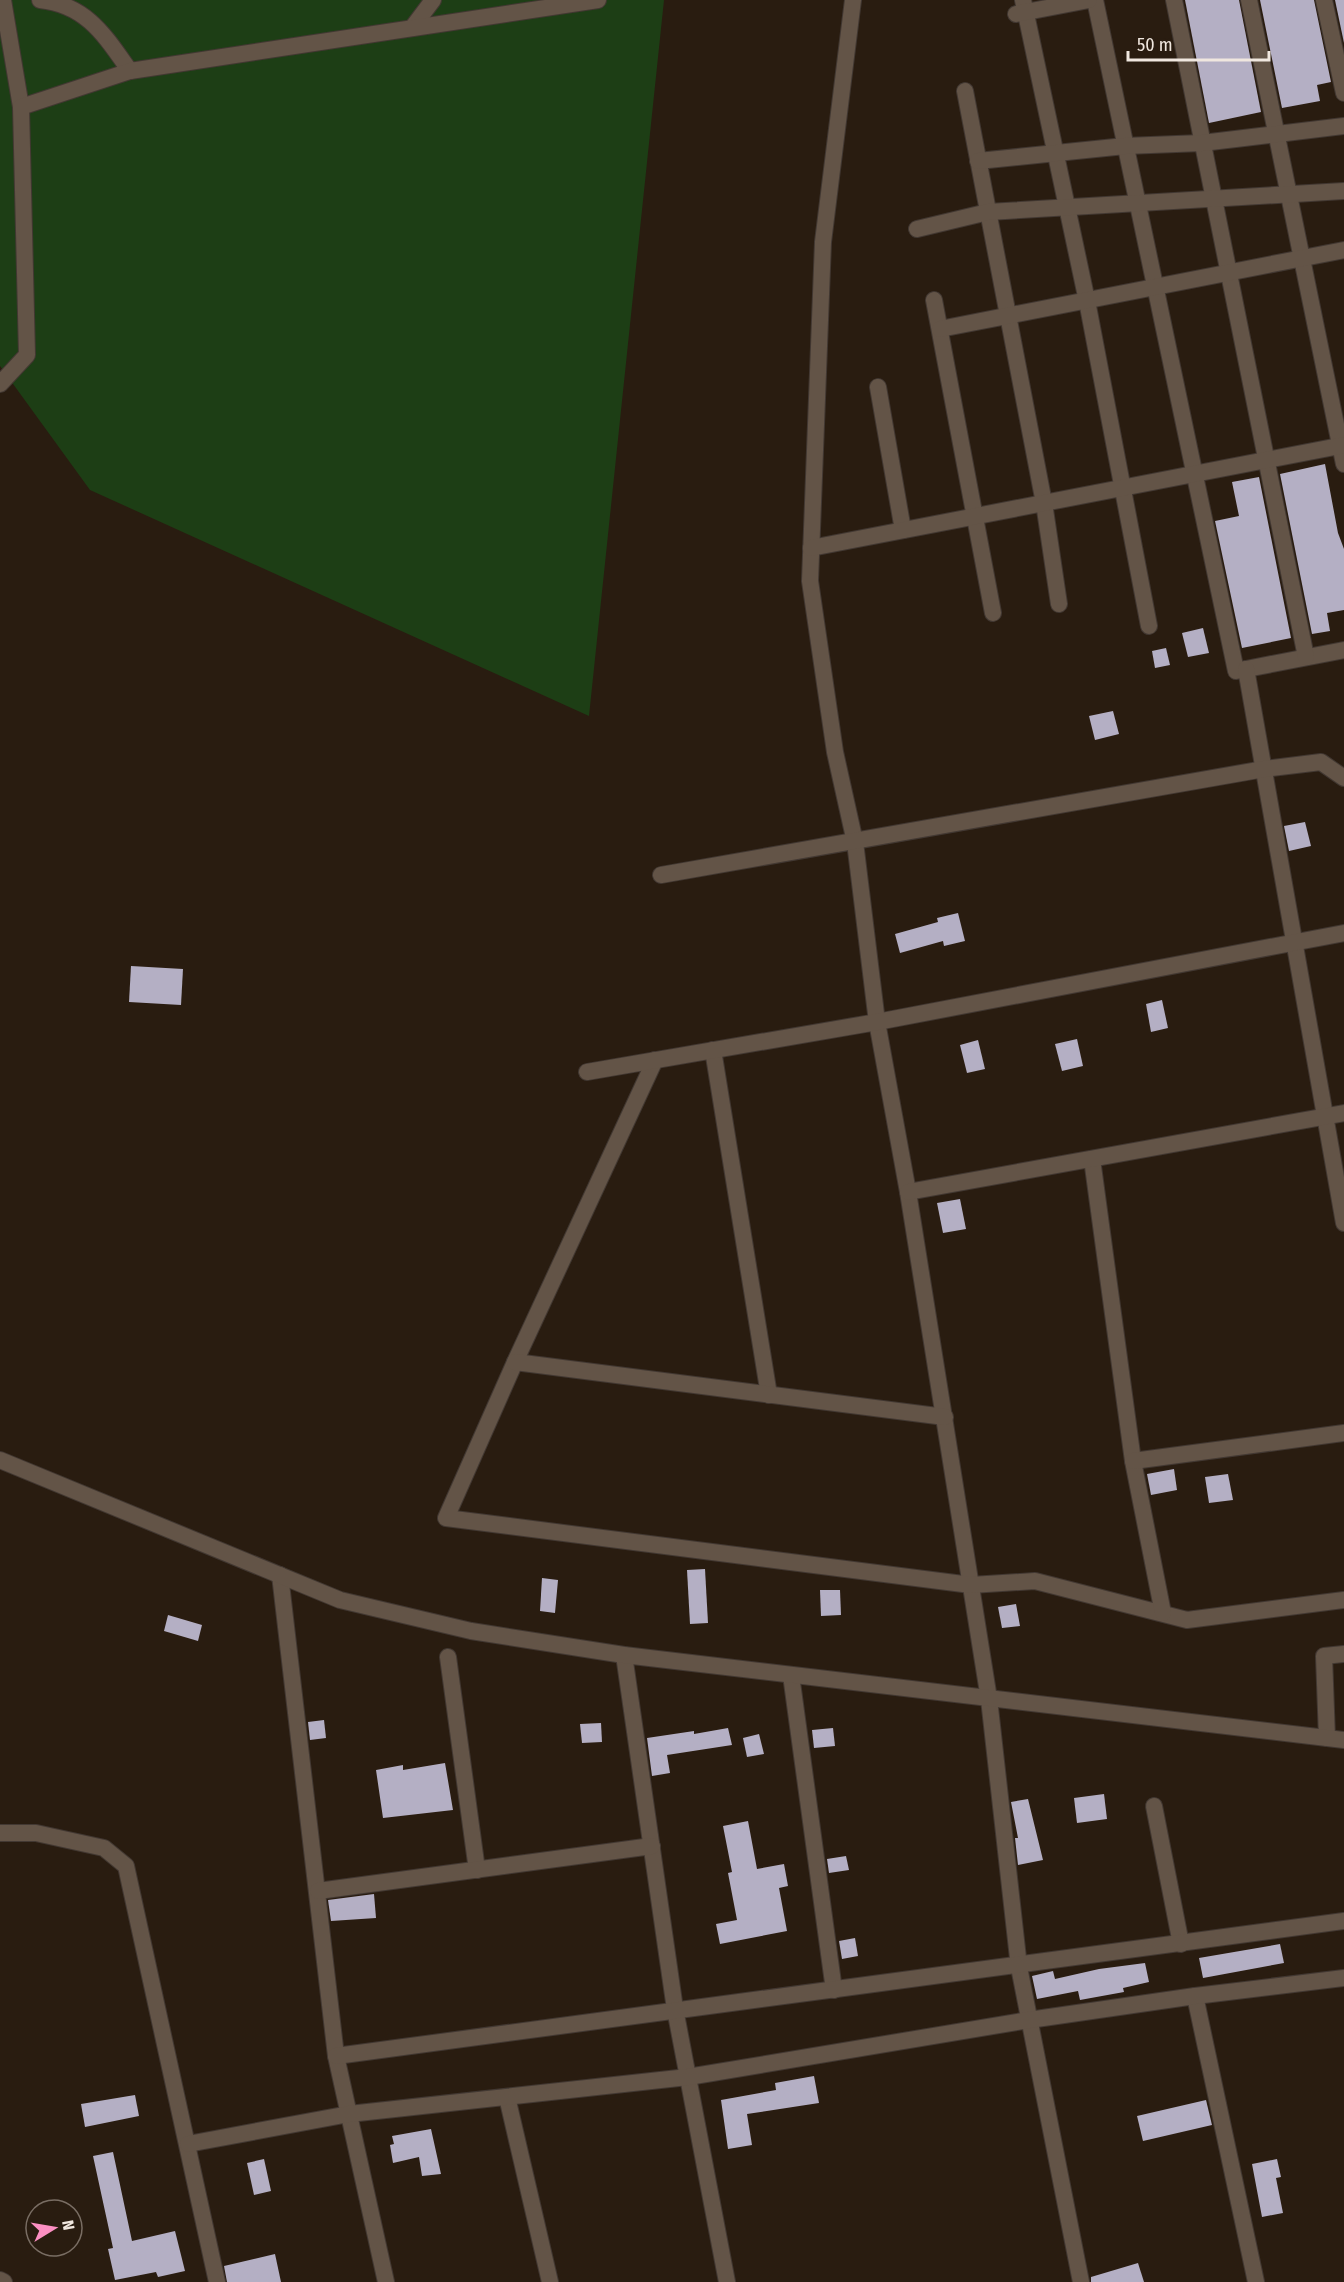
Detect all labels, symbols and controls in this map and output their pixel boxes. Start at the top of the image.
scale bar [1128,24,1269,62]
text: 50 m [1137,34,1173,56]
north arrow [24,2198,84,2258]
text: N [58,2219,78,2232]

